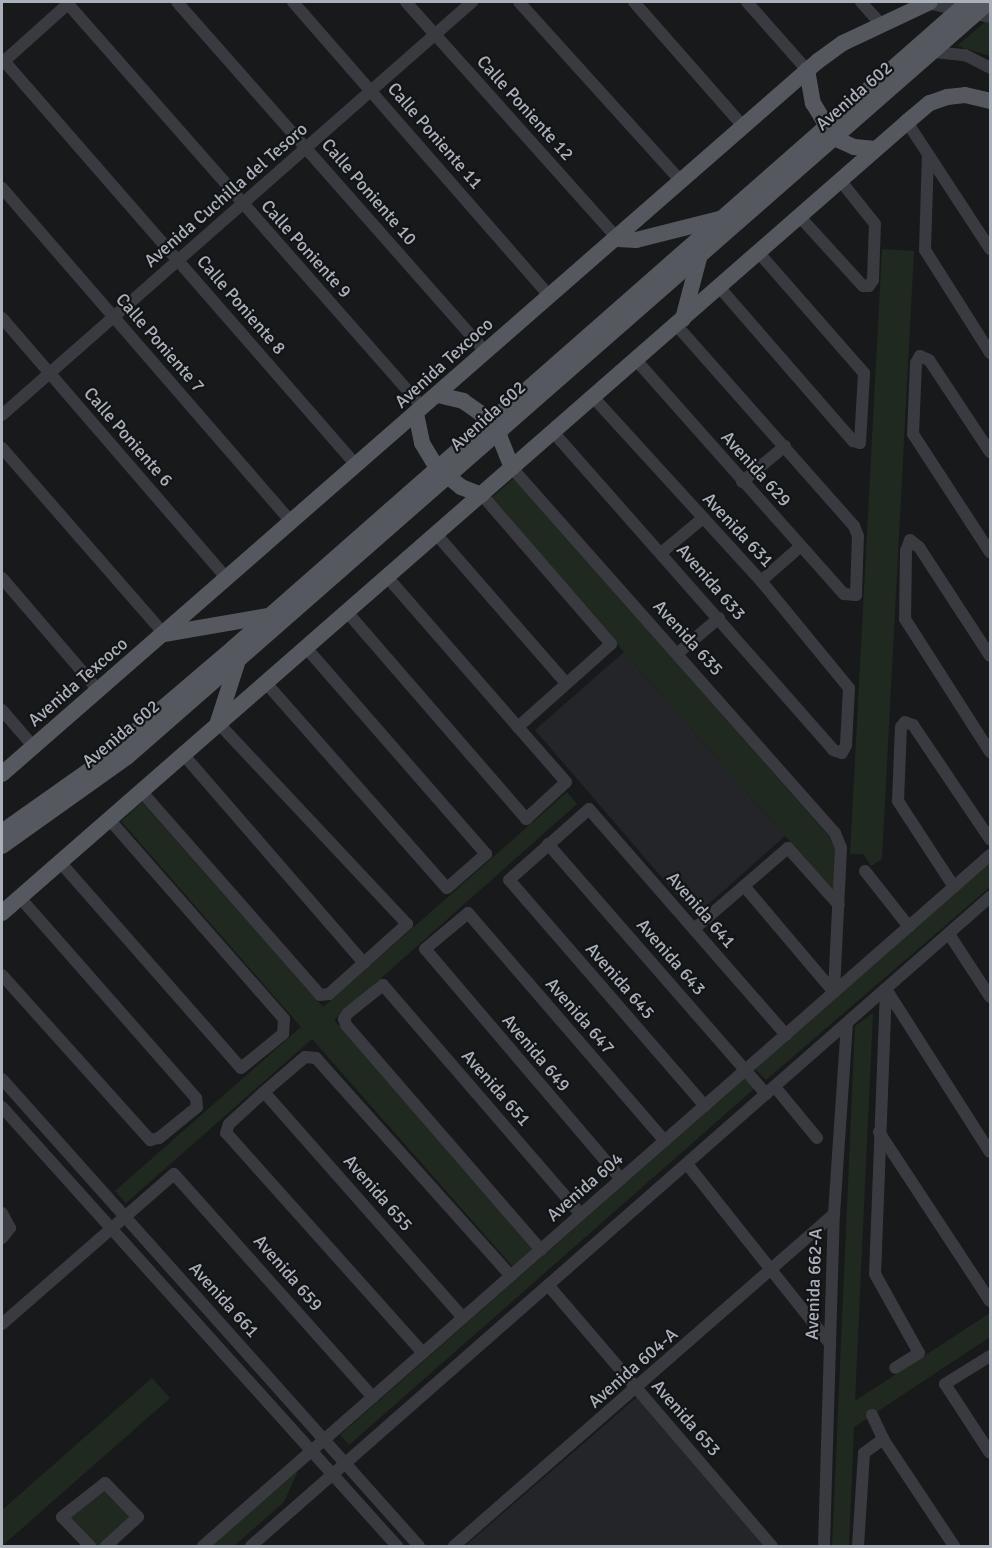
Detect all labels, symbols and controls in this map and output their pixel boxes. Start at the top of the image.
street label: Calle Poniente 12 [472,51,578,165]
street label: Avenida 602 [811,57,897,135]
street label: Calle Poniente 11 [383,78,487,194]
street label: Avenida Cuchilla del Tesoro [140,118,312,272]
street label: Calle Poniente 10 [317,134,421,250]
street label: Calle Poniente 9 [256,196,356,302]
street label: Calle Poniente 8 [192,251,290,359]
street label: Calle Poniente 7 [111,289,209,397]
street label: Avenida Texcoco [390,313,498,413]
street label: Avenida 602 [446,376,530,456]
street label: Calle Poniente 6 [79,383,177,491]
street label: Avenida 629 [716,427,796,511]
street label: Avenida 631 [698,488,778,572]
street label: Avenida 633 [672,539,750,625]
street label: Avenida 635 [648,596,728,680]
street label: Avenida Texcoco [24,633,132,731]
street label: Avenida 602 [78,695,164,773]
street label: Avenida 641 [662,867,740,953]
street label: Avenida 643 [632,914,710,1000]
street label: Avenida 645 [581,938,659,1024]
street label: Avenida 647 [541,973,619,1059]
street label: Avenida 649 [497,1010,575,1096]
street label: Avenida 651 [457,1045,535,1131]
street label: Avenida 604 [542,1148,628,1226]
street label: Avenida 655 [339,1150,417,1236]
street label: Avenida 662-A [801,1228,827,1340]
street label: Avenida 659 [249,1230,327,1316]
street label: Avenida 661 [184,1258,264,1342]
street label: Avenida 604-A [584,1323,682,1413]
street label: Avenida 653 [647,1375,725,1461]

